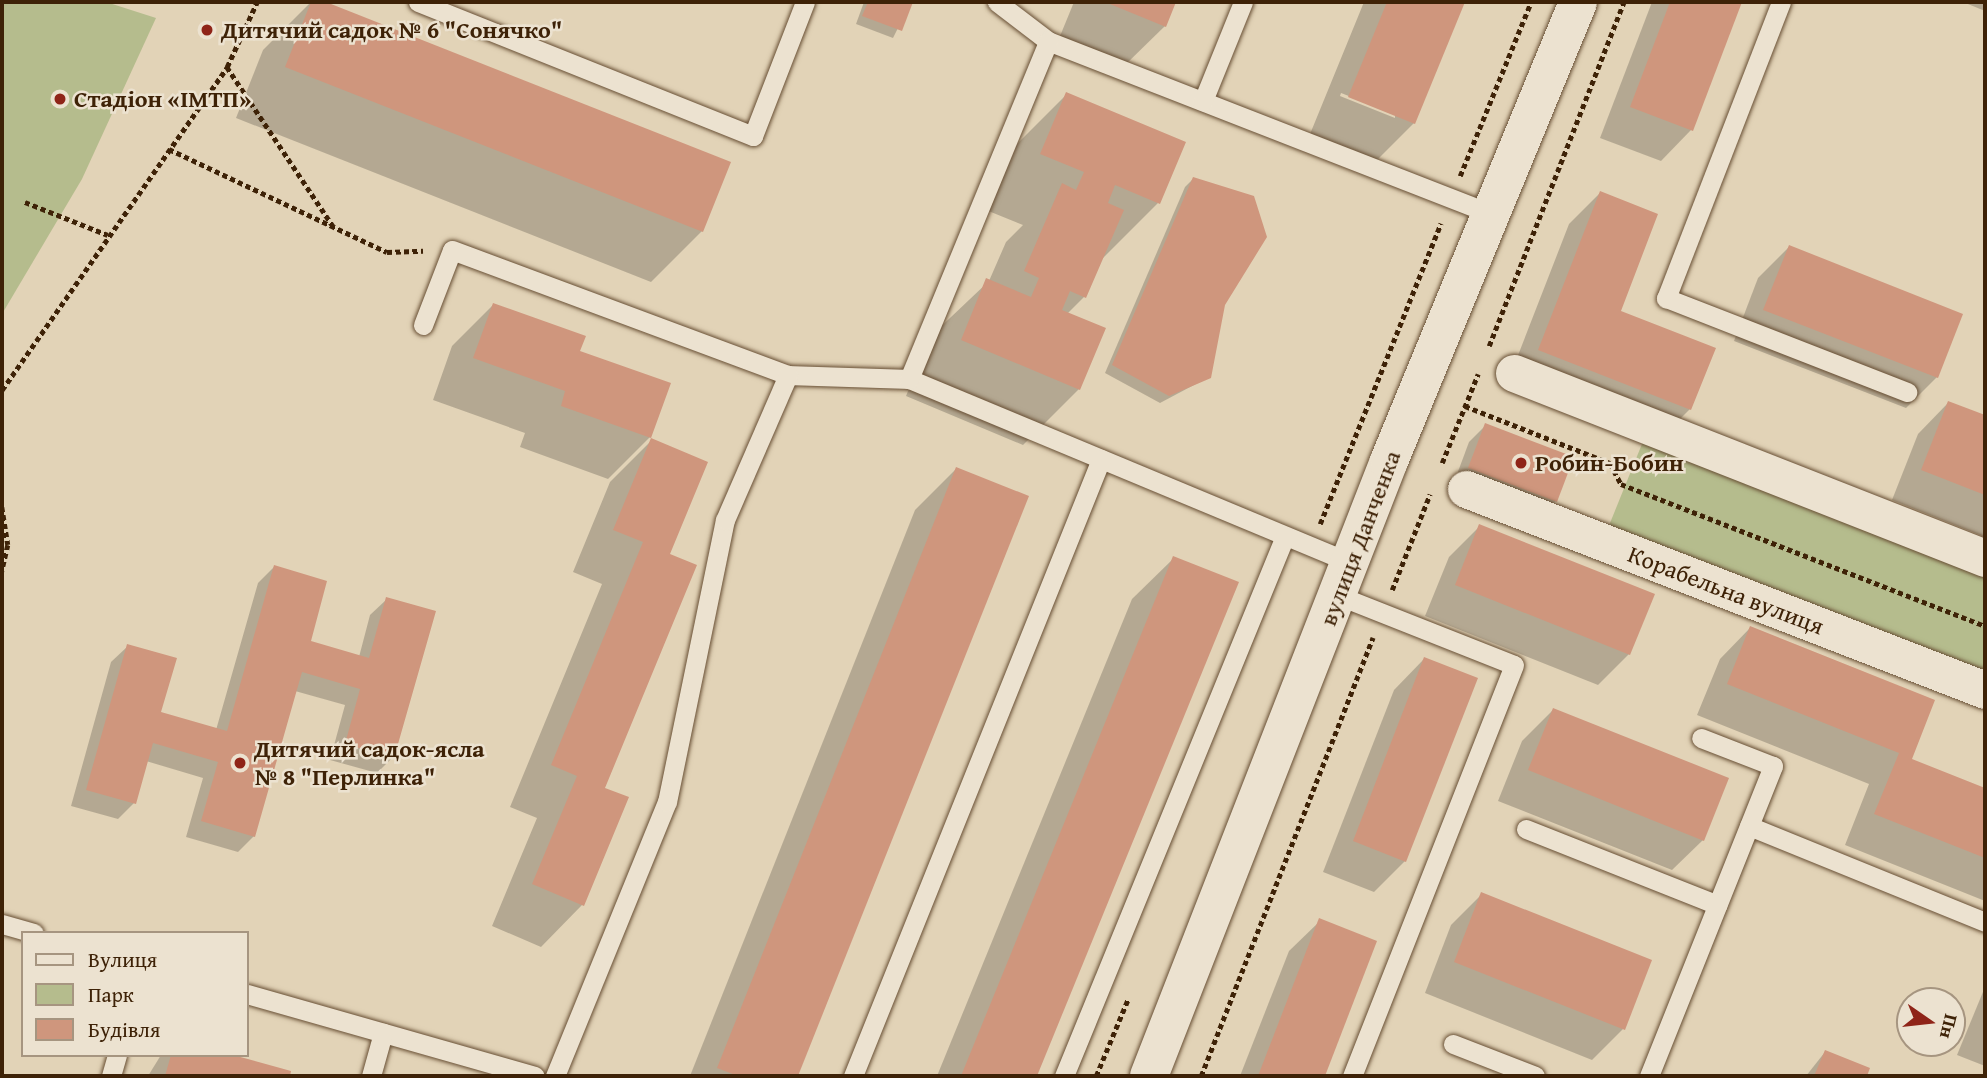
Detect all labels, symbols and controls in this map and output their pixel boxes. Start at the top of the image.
place label: Дитячий садок № 6 "Сонячко" [221,16,562,44]
marker: Дитячий садок № 6 "Сонячко" [199,22,215,38]
place label: Стадіон «ІМТП» [74,85,251,113]
marker: Стадіон «ІМТП» [52,91,68,107]
street label: вулиця Данченка [1313,446,1407,630]
place label: Робин-Бобин [1535,449,1684,477]
marker: Робин-Бобин [1513,455,1529,471]
street label: Корабельна вулиця [1624,539,1828,641]
place label: Дитячий садок-ясла № 8 "Перлинка" [254,735,485,791]
marker: Дитячий садок-ясла № 8 "Перлинка" [232,755,248,771]
legend [21,931,248,1057]
text: Вулиця [88,944,157,975]
text: Парк [88,979,134,1010]
north arrow [1896,987,1966,1057]
text: Пн [1933,1011,1966,1042]
text: Будівля [88,1014,160,1045]

